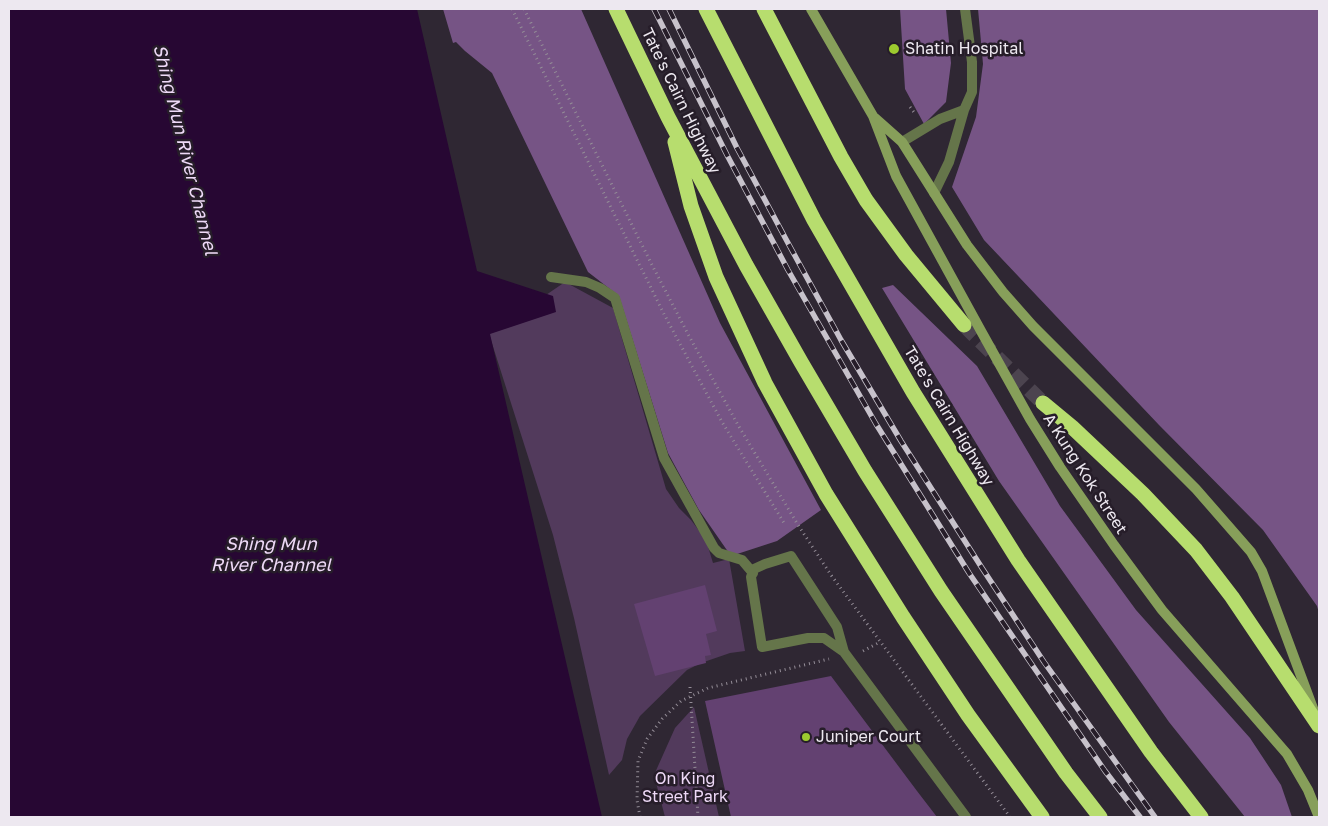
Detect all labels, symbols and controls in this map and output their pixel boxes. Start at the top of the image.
street label: Tate's Cairn Highway [637,25,725,177]
place label: Shatin Hospital [905,39,1023,59]
water label: Shing Mun River Channel [148,42,222,258]
marker: Shatin Hospital [887,42,901,56]
street label: Tate's Cairn Highway [900,343,998,489]
street label: A Kung Kok Street [1039,410,1131,538]
water label: Shing Mun River Channel [211,533,331,576]
place label: Juniper Court [816,727,921,747]
marker: Juniper Court [800,731,812,743]
park label: On King Street Park [642,769,728,807]

